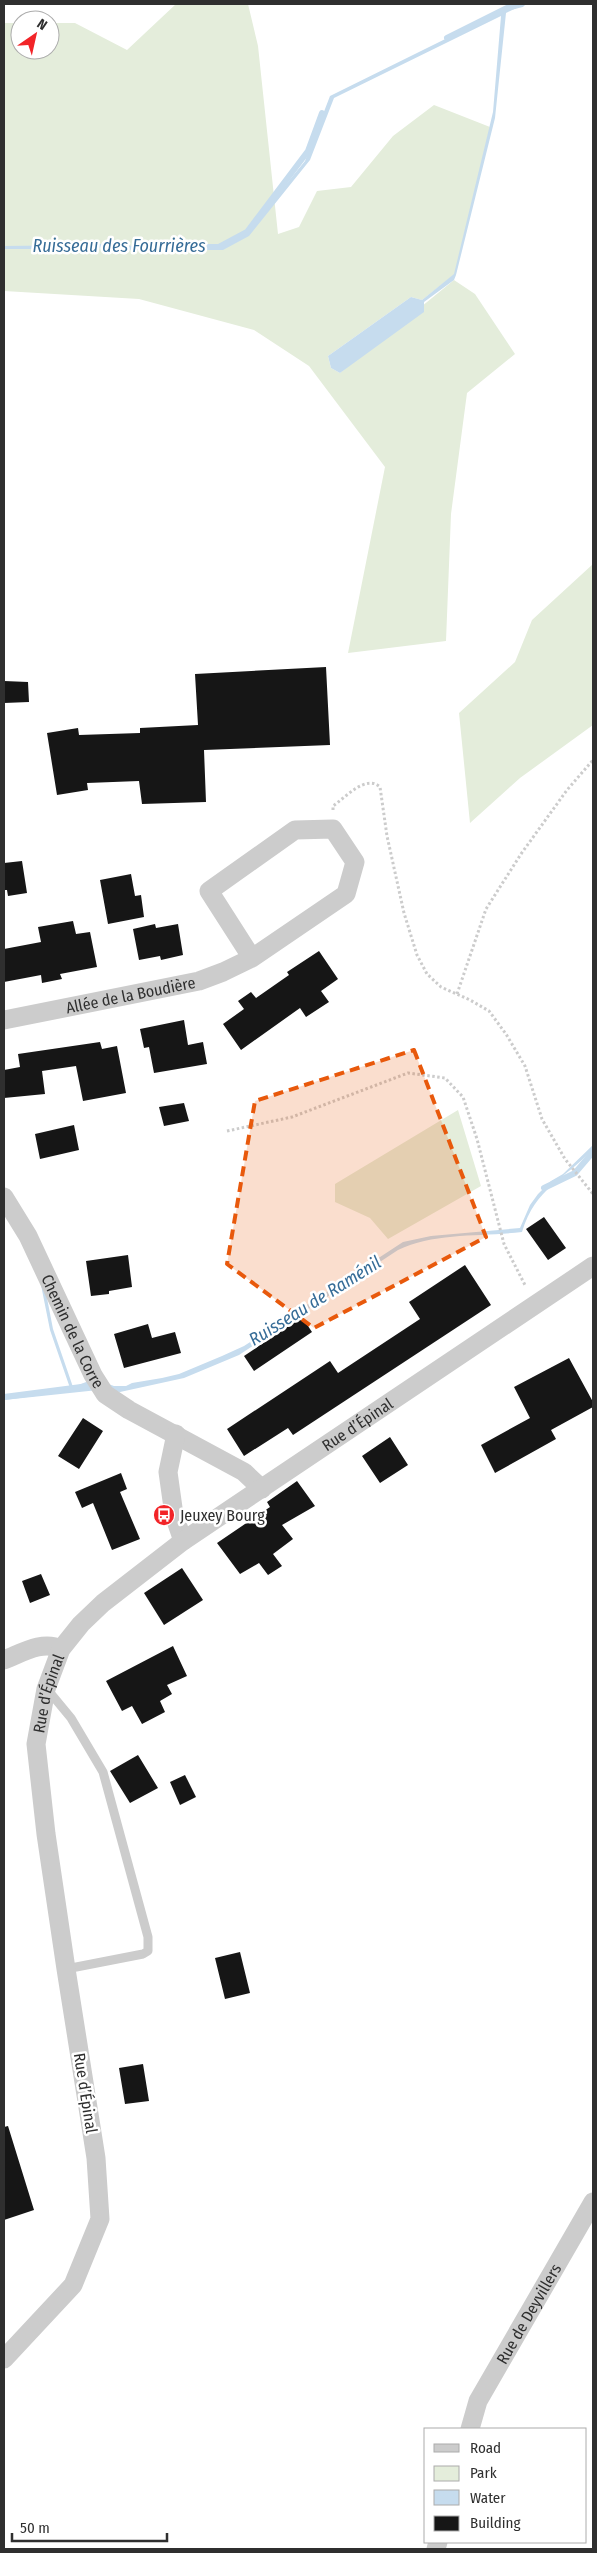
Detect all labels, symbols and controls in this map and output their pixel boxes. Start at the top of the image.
north arrow [10,10,60,60]
text: N [34,15,50,34]
water label: Ruisseau des Fourrières [32,235,206,257]
street label: Allée de la Boudière [64,973,197,1017]
water label: Ruisseau de Raménil [245,1251,385,1351]
street label: Chemin de la Corre [37,1271,108,1392]
street label: Rue d’Épinal [318,1394,396,1455]
bus stop icon: Jeuxey Bourg [152,1503,176,1527]
place label: Jeuxey Bourg [180,1506,265,1525]
street label: Rue d’Épinal [29,1652,68,1735]
street label: Rue d’Épinal [70,2052,101,2135]
street label: Rue de Deyvillers [492,2260,565,2368]
legend [424,2428,587,2543]
text: Road [470,2439,501,2457]
text: Park [470,2464,497,2482]
text: Water [470,2489,506,2507]
scale bar [12,2510,168,2542]
text: Building [470,2514,521,2532]
text: 50 m [20,2519,50,2537]

